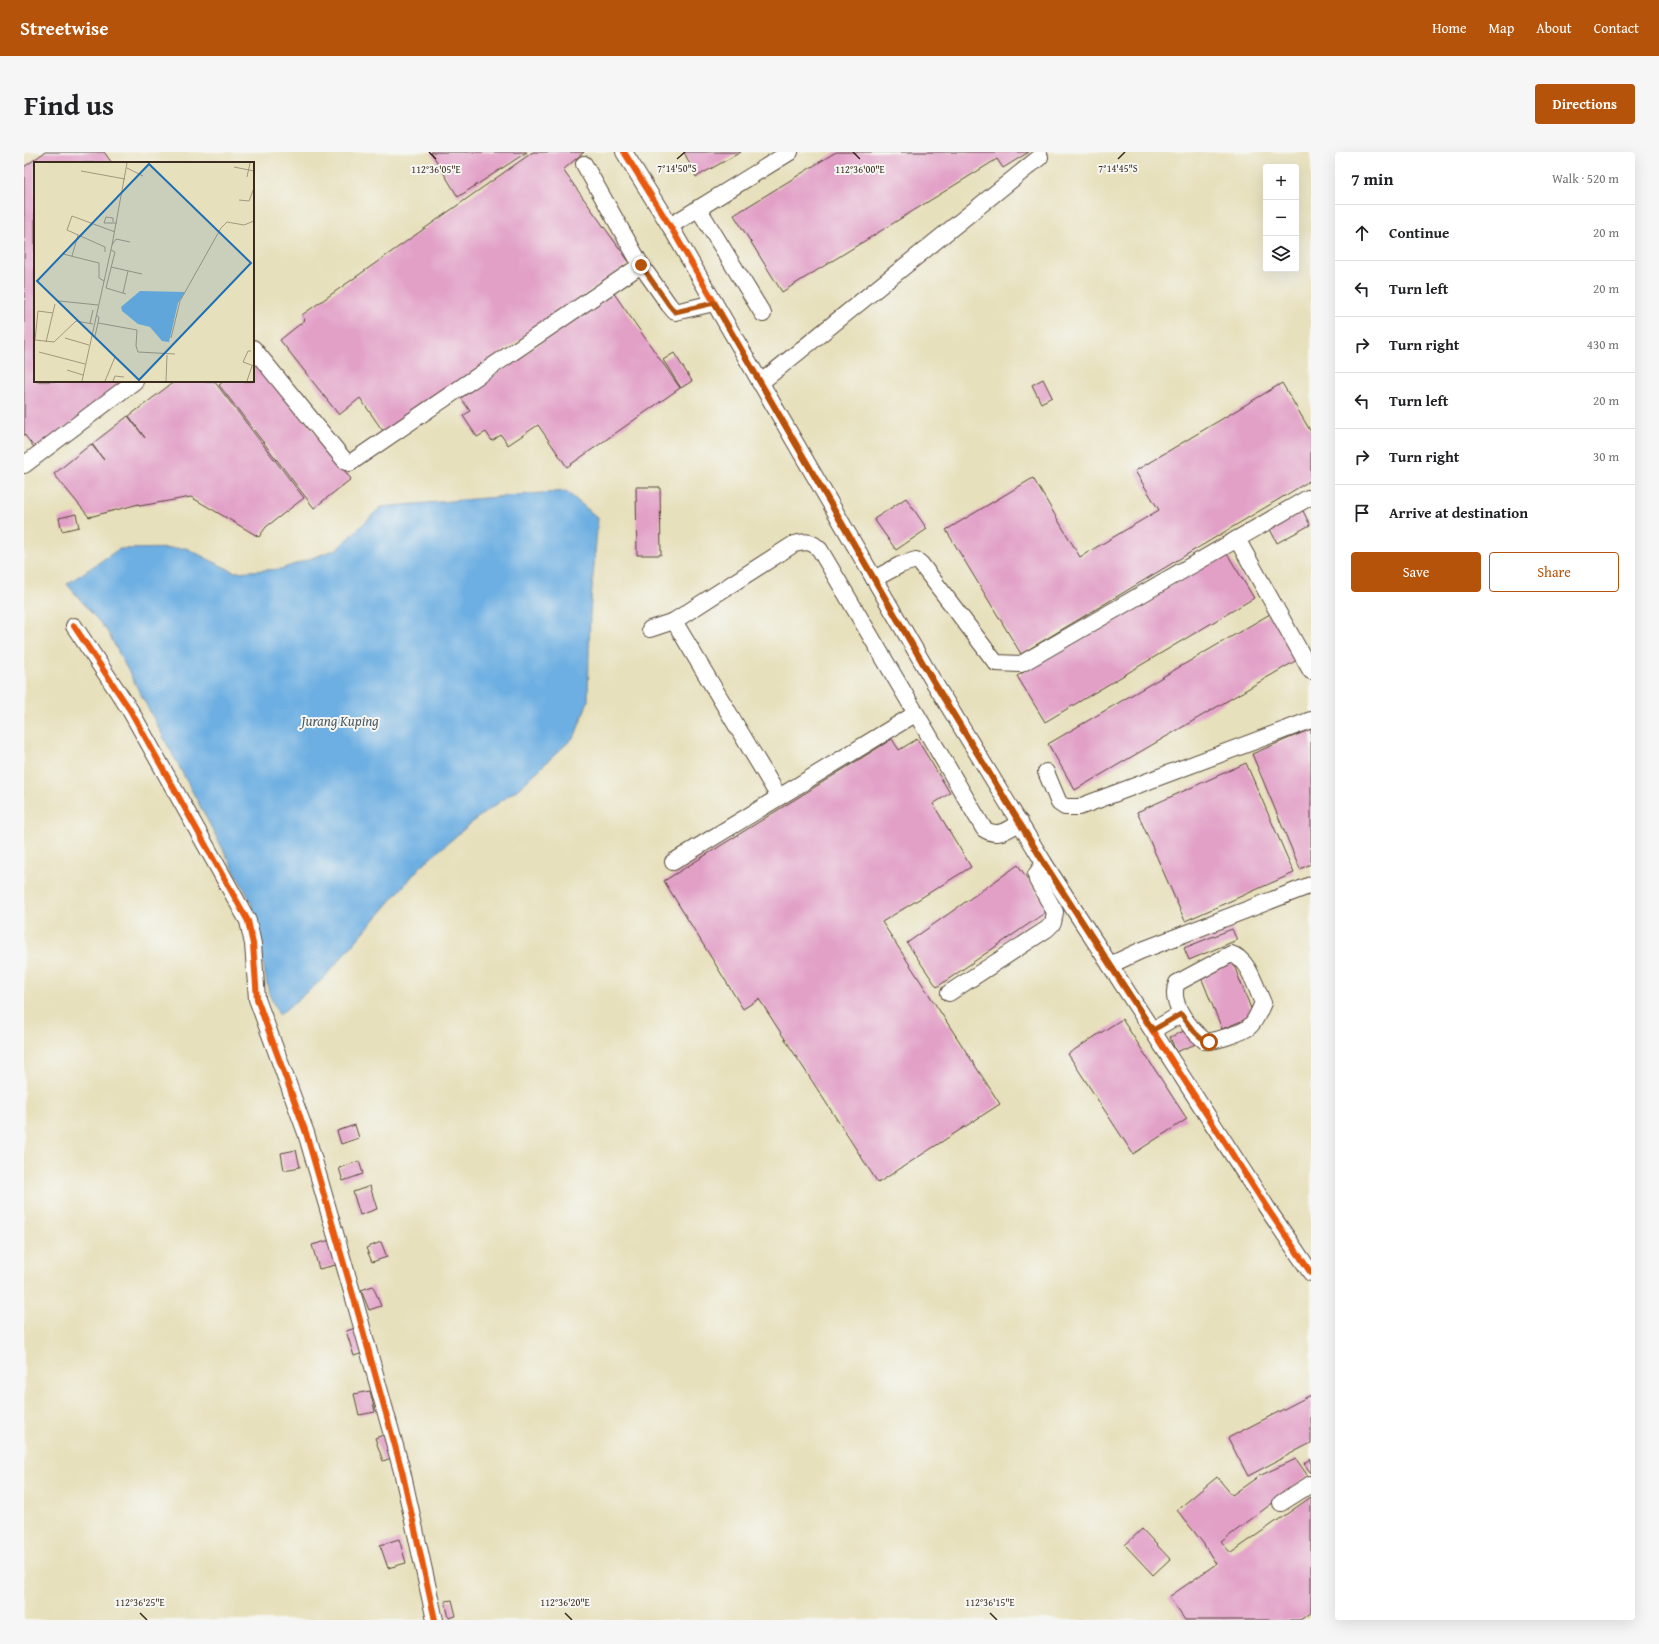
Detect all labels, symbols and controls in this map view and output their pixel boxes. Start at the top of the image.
text: Streetwise [20,14,109,42]
text: Home [1432,18,1467,38]
text: Map [1489,18,1514,38]
text: About [1536,18,1572,38]
text: Contact [1594,18,1639,38]
text: Find us [24,84,114,125]
button: Directions [1535,84,1635,124]
text: 7°14'50"S [657,161,697,176]
text: 7°14'45"S [1098,161,1138,176]
inset map [34,162,254,382]
text: 112°36'05"E [411,162,461,177]
text: 112°36'00"E [835,162,885,177]
map controls [1263,164,1299,272]
button: + [1263,164,1299,200]
text: 7 min [1351,166,1393,191]
text: Walk · 520 m [1552,169,1619,188]
button: − [1263,200,1299,236]
icon: ahead [1351,222,1373,244]
text: Continue [1389,222,1450,243]
text: 20 m [1593,223,1619,242]
button: layers [1263,236,1299,272]
route end [632,256,650,274]
icon: left [1351,278,1373,300]
text: Turn left [1389,278,1448,299]
text: 20 m [1593,279,1619,298]
icon: right [1351,334,1373,356]
text: Turn right [1389,334,1460,355]
text: 430 m [1587,335,1619,354]
icon: left [1351,390,1373,412]
text: Turn left [1389,390,1448,411]
text: 20 m [1593,391,1619,410]
icon: right [1351,446,1373,468]
text: Turn right [1389,446,1460,467]
text: 30 m [1593,447,1619,466]
icon: arrive [1351,502,1373,524]
text: Arrive at destination [1389,502,1528,523]
button: Save [1351,552,1481,592]
button: Share [1489,552,1619,592]
water label: Jurang Kuping [299,711,379,731]
route start [1200,1033,1218,1051]
text: 112°36'25"E [115,1595,165,1610]
text: 112°36'20"E [540,1595,590,1610]
text: 112°36'15"E [965,1595,1015,1610]

